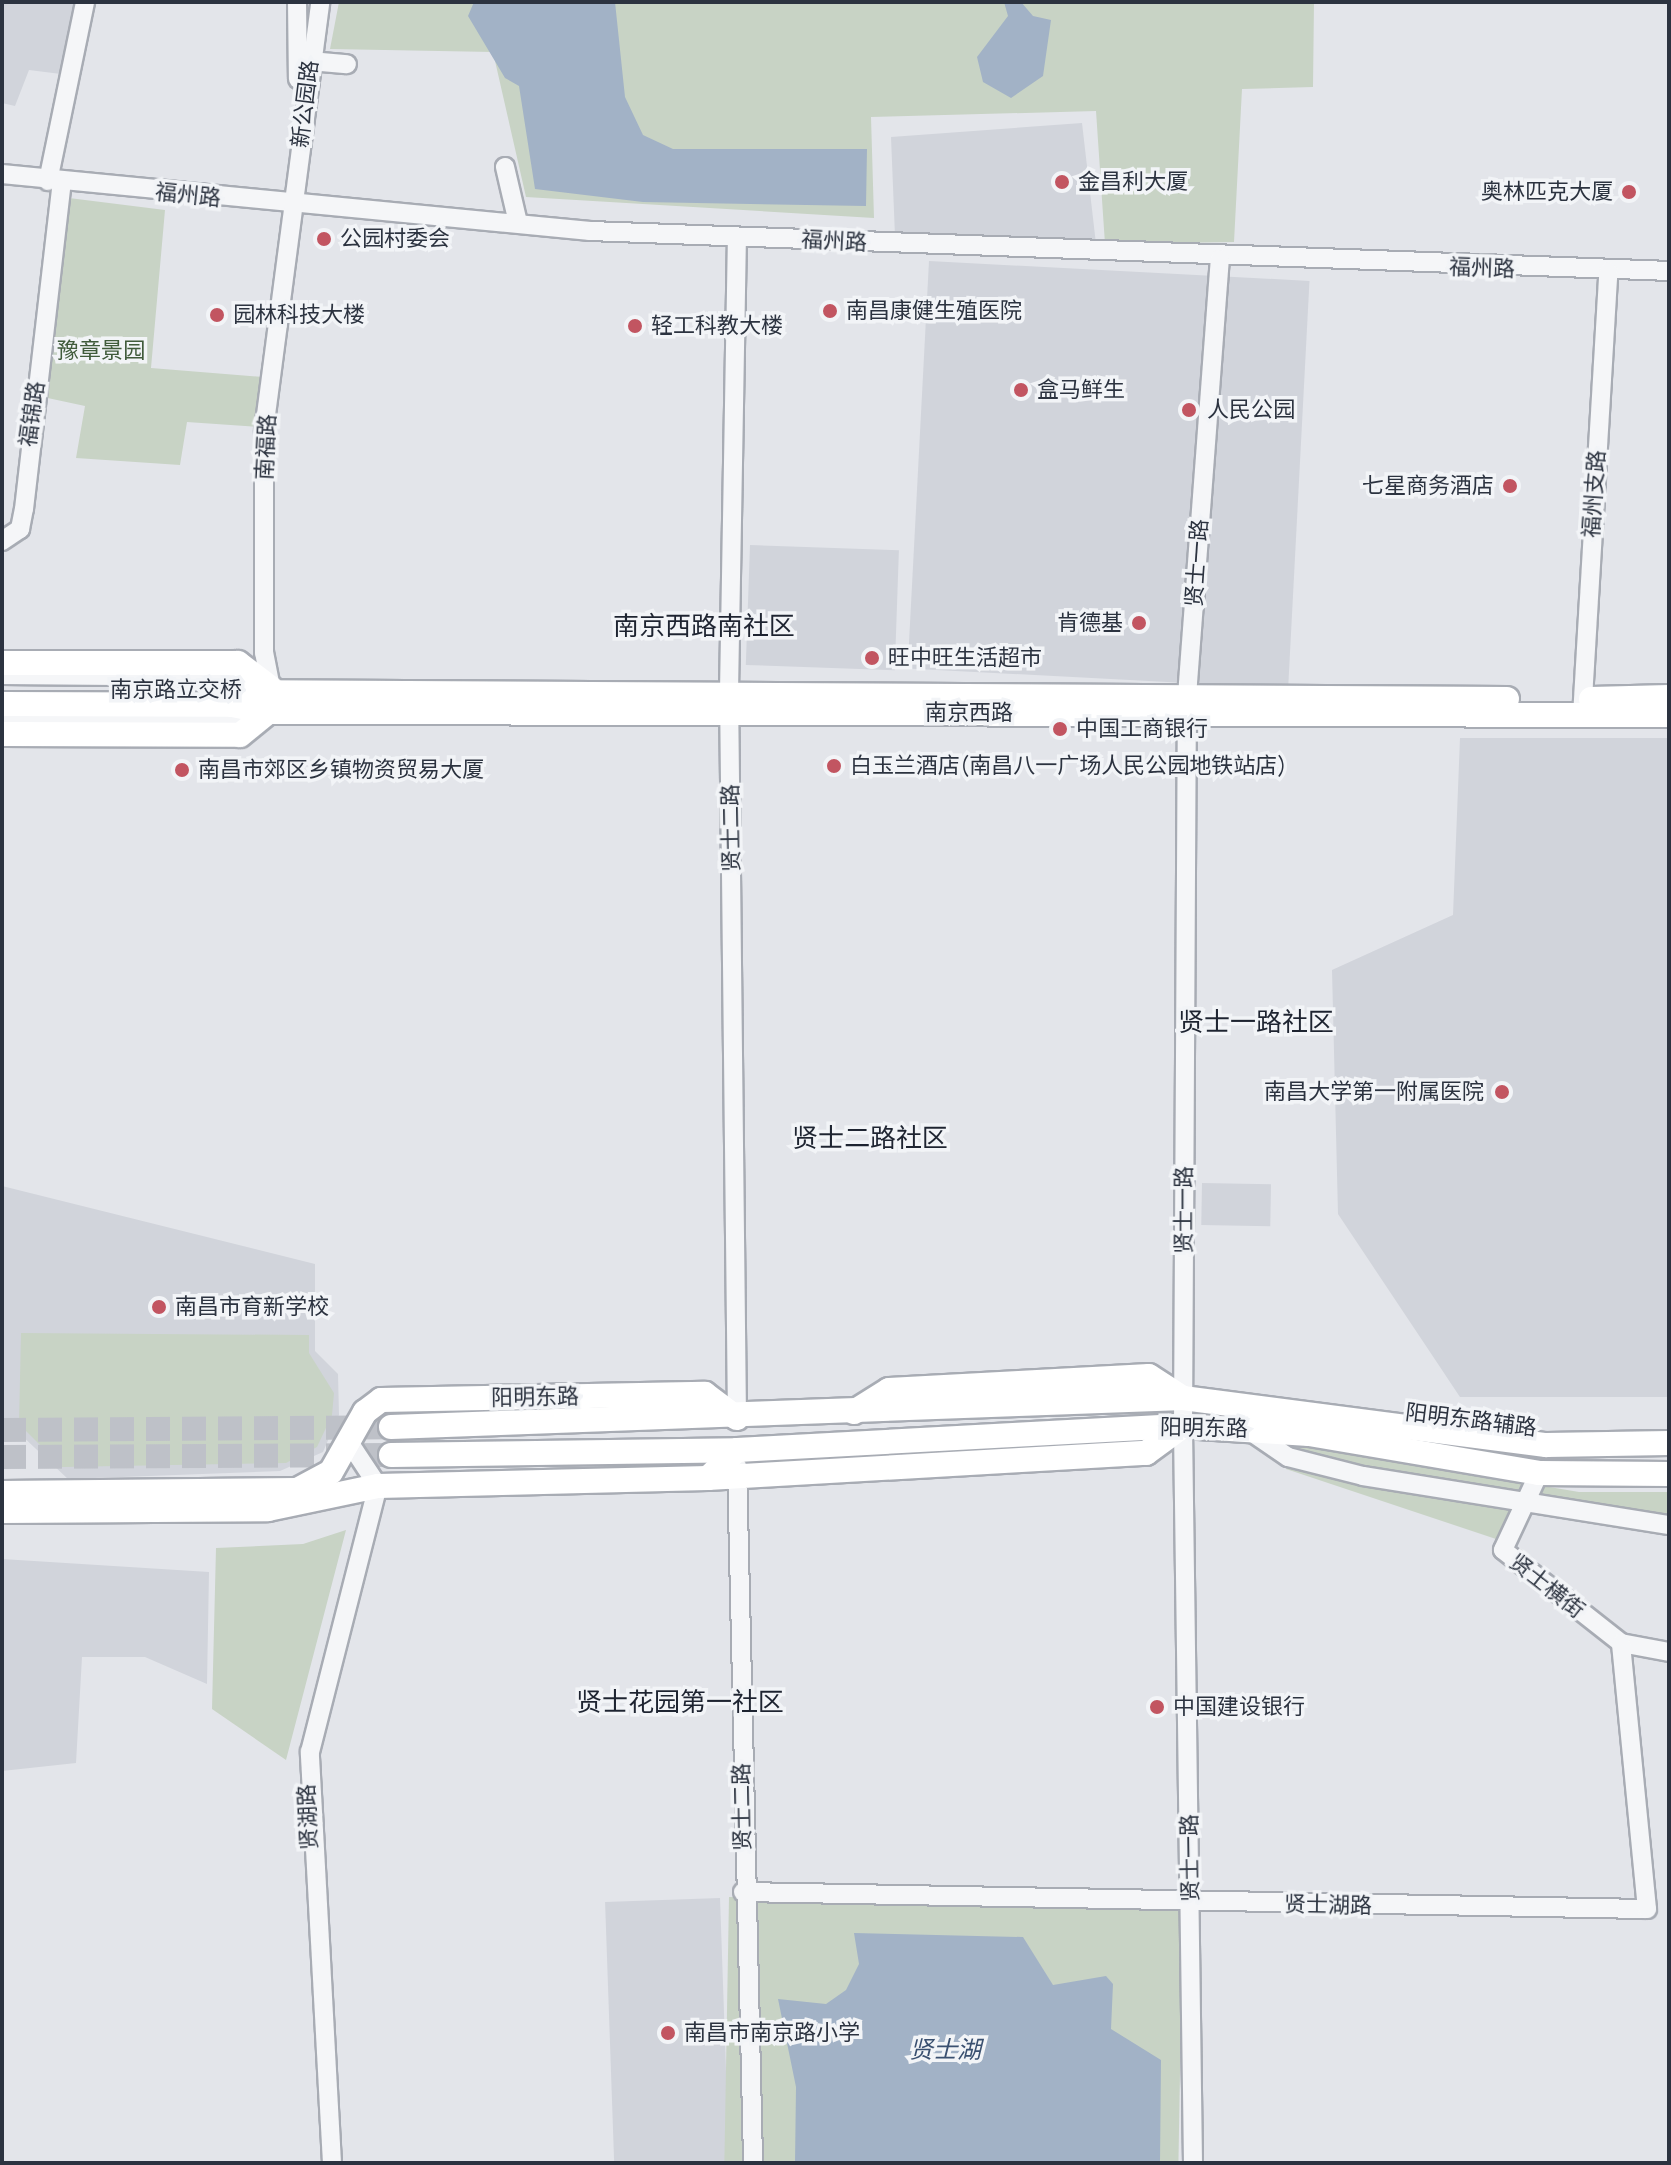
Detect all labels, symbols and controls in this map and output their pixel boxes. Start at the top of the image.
street label: 新公园路 [287,59,323,149]
place label: 金昌利大厦 [1078,169,1188,195]
marker: 金昌利大厦 [1053,173,1071,191]
street label: 福州路 [154,178,222,212]
place label: 奥林匹克大厦 [1481,179,1613,205]
marker: 奥林匹克大厦 [1620,183,1638,201]
place label: 公园村委会 [340,226,450,252]
street label: 福州路 [800,226,868,256]
marker: 公园村委会 [315,230,333,248]
street label: 福州路 [1449,254,1515,282]
place label: 南昌康健生殖医院 [846,298,1022,324]
place label: 园林科技大楼 [233,302,365,328]
marker: 南昌康健生殖医院 [821,302,839,320]
marker: 园林科技大楼 [208,306,226,324]
place label: 轻工科教大楼 [651,313,783,339]
marker: 轻工科教大楼 [626,317,644,335]
park label: 豫章景园 [57,338,145,364]
place label: 盒马鲜生 [1037,377,1125,403]
street label: 福锦路 [14,379,50,449]
marker: 盒马鲜生 [1012,381,1030,399]
place label: 人民公园 [1207,397,1295,423]
marker: 人民公园 [1178,399,1200,421]
street label: 南福路 [251,413,281,481]
street label: 福州支路 [1578,449,1610,539]
place label: 七星商务酒店 [1362,473,1494,499]
marker: 七星商务酒店 [1501,477,1519,495]
street label: 贤士一路 [1181,518,1213,608]
district label: 南京西路南社区 [613,610,795,642]
place label: 肯德基 [1057,610,1123,636]
marker: 肯德基 [1130,614,1148,632]
place label: 旺中旺生活超市 [888,645,1042,671]
marker: 旺中旺生活超市 [863,649,881,667]
street label: 南京路立交桥 [110,677,242,703]
street label: 南京西路 [925,700,1013,726]
place label: 中国工商银行 [1076,716,1208,742]
marker: 中国工商银行 [1051,720,1069,738]
place label: 白玉兰酒店(南昌八一广场人民公园地铁站店) [850,753,1287,779]
place label: 南昌市郊区乡镇物资贸易大厦 [198,757,484,783]
marker: 白玉兰酒店(南昌八一广场人民公园地铁站店) [825,757,843,775]
marker: 南昌市郊区乡镇物资贸易大厦 [173,761,191,779]
street label: 贤士二路 [717,784,745,872]
district label: 贤士一路社区 [1178,1006,1334,1038]
place label: 南昌大学第一附属医院 [1264,1079,1484,1105]
marker: 南昌大学第一附属医院 [1491,1081,1513,1103]
district label: 贤士二路社区 [792,1122,948,1154]
street label: 贤士一路 [1171,1166,1197,1254]
place label: 南昌市育新学校 [175,1294,329,1320]
marker: 南昌市育新学校 [150,1298,168,1316]
street label: 阳明东路 [491,1383,579,1411]
street label: 阳明东路辅路 [1404,1399,1538,1441]
street label: 阳明东路 [1160,1414,1248,1442]
street label: 贤士横街 [1504,1549,1590,1623]
district label: 贤士花园第一社区 [576,1686,784,1718]
place label: 中国建设银行 [1173,1694,1305,1720]
marker: 中国建设银行 [1148,1698,1166,1716]
street label: 贤士二路 [728,1763,756,1851]
street label: 贤湖路 [293,1783,323,1851]
street label: 贤士一路 [1176,1814,1204,1902]
street label: 贤士湖路 [1284,1891,1372,1919]
place label: 南昌市南京路小学 [684,2020,860,2046]
marker: 南昌市南京路小学 [659,2024,677,2042]
water label: 贤士湖 [909,2035,981,2063]

